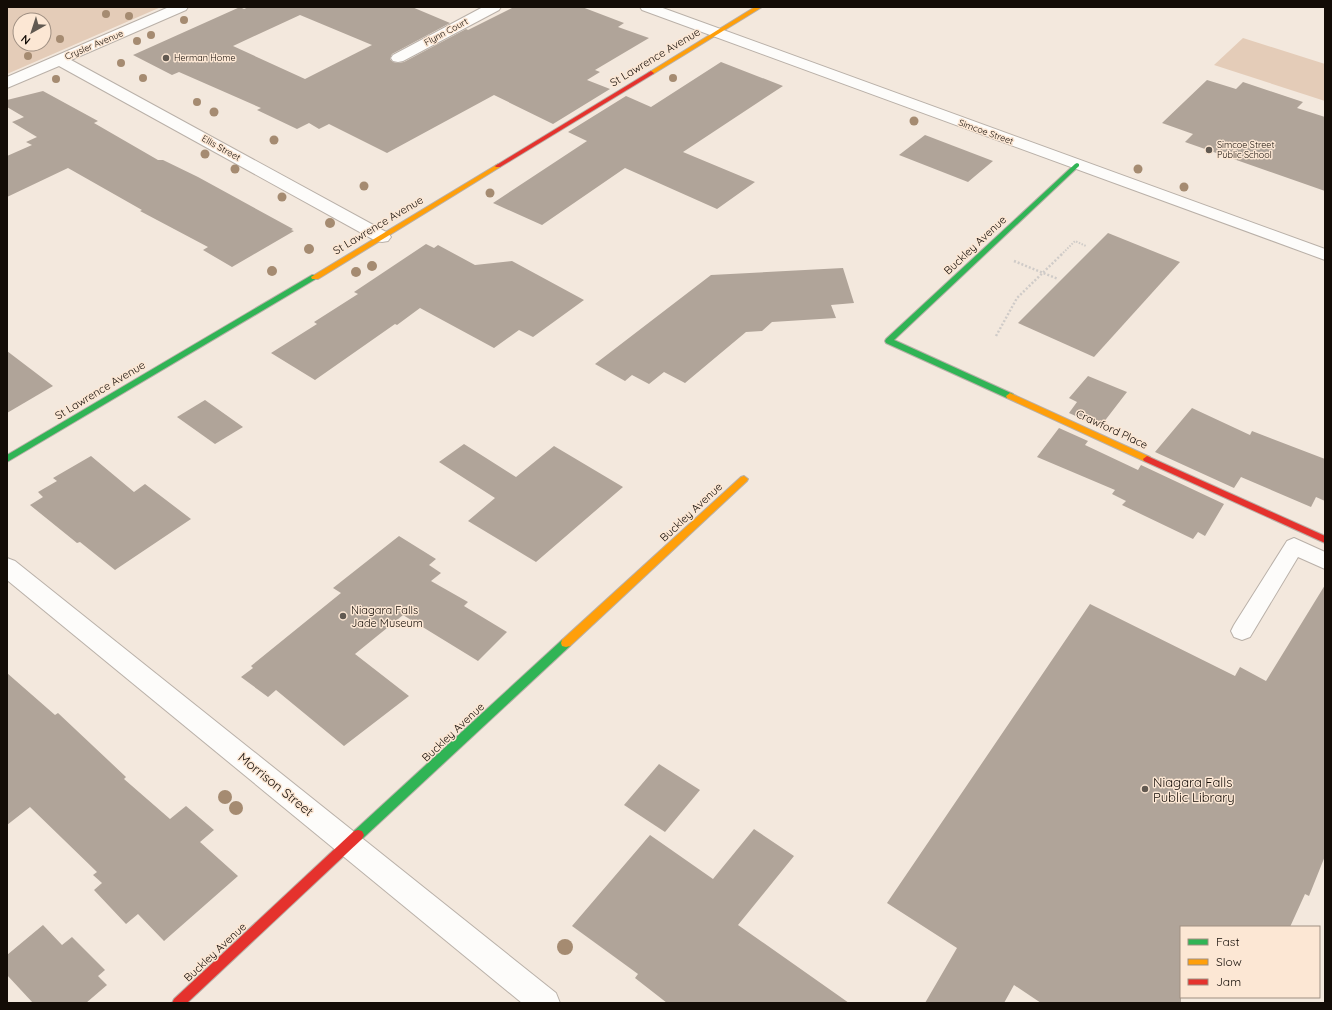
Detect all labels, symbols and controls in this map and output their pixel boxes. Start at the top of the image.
north arrow [12,12,52,52]
street label: Flynn Court [422,15,470,48]
street label: St Lawrence Avenue [607,25,703,89]
street label: Crysler Avenue [63,27,125,62]
text: N [18,32,33,48]
place label: Herman Home [174,52,236,63]
marker: Herman Home [161,53,171,63]
street label: Simcoe Street [957,117,1015,147]
street label: Ellis Street [200,132,242,163]
place label: Simcoe Street Public School [1217,139,1274,160]
marker: Simcoe Street Public School [1204,145,1214,155]
street label: St Lawrence Avenue [330,193,426,257]
street label: Buckley Avenue [941,212,1009,278]
street label: St Lawrence Avenue [52,358,148,422]
street label: Crawford Place [1074,406,1150,452]
street label: Buckley Avenue [657,479,725,545]
place label: Niagara Falls Jade Museum [351,603,423,630]
marker: Niagara Falls Jade Museum [338,611,348,621]
street label: Buckley Avenue [419,699,487,765]
street label: Morrison Street [235,749,317,819]
place label: Niagara Falls Public Library [1153,774,1235,805]
marker: Niagara Falls Public Library [1140,784,1150,794]
street label: Buckley Avenue [181,919,249,985]
legend [1180,926,1320,998]
text: Fast [1216,934,1240,949]
text: Slow [1216,954,1242,969]
text: Jam [1216,974,1241,989]

